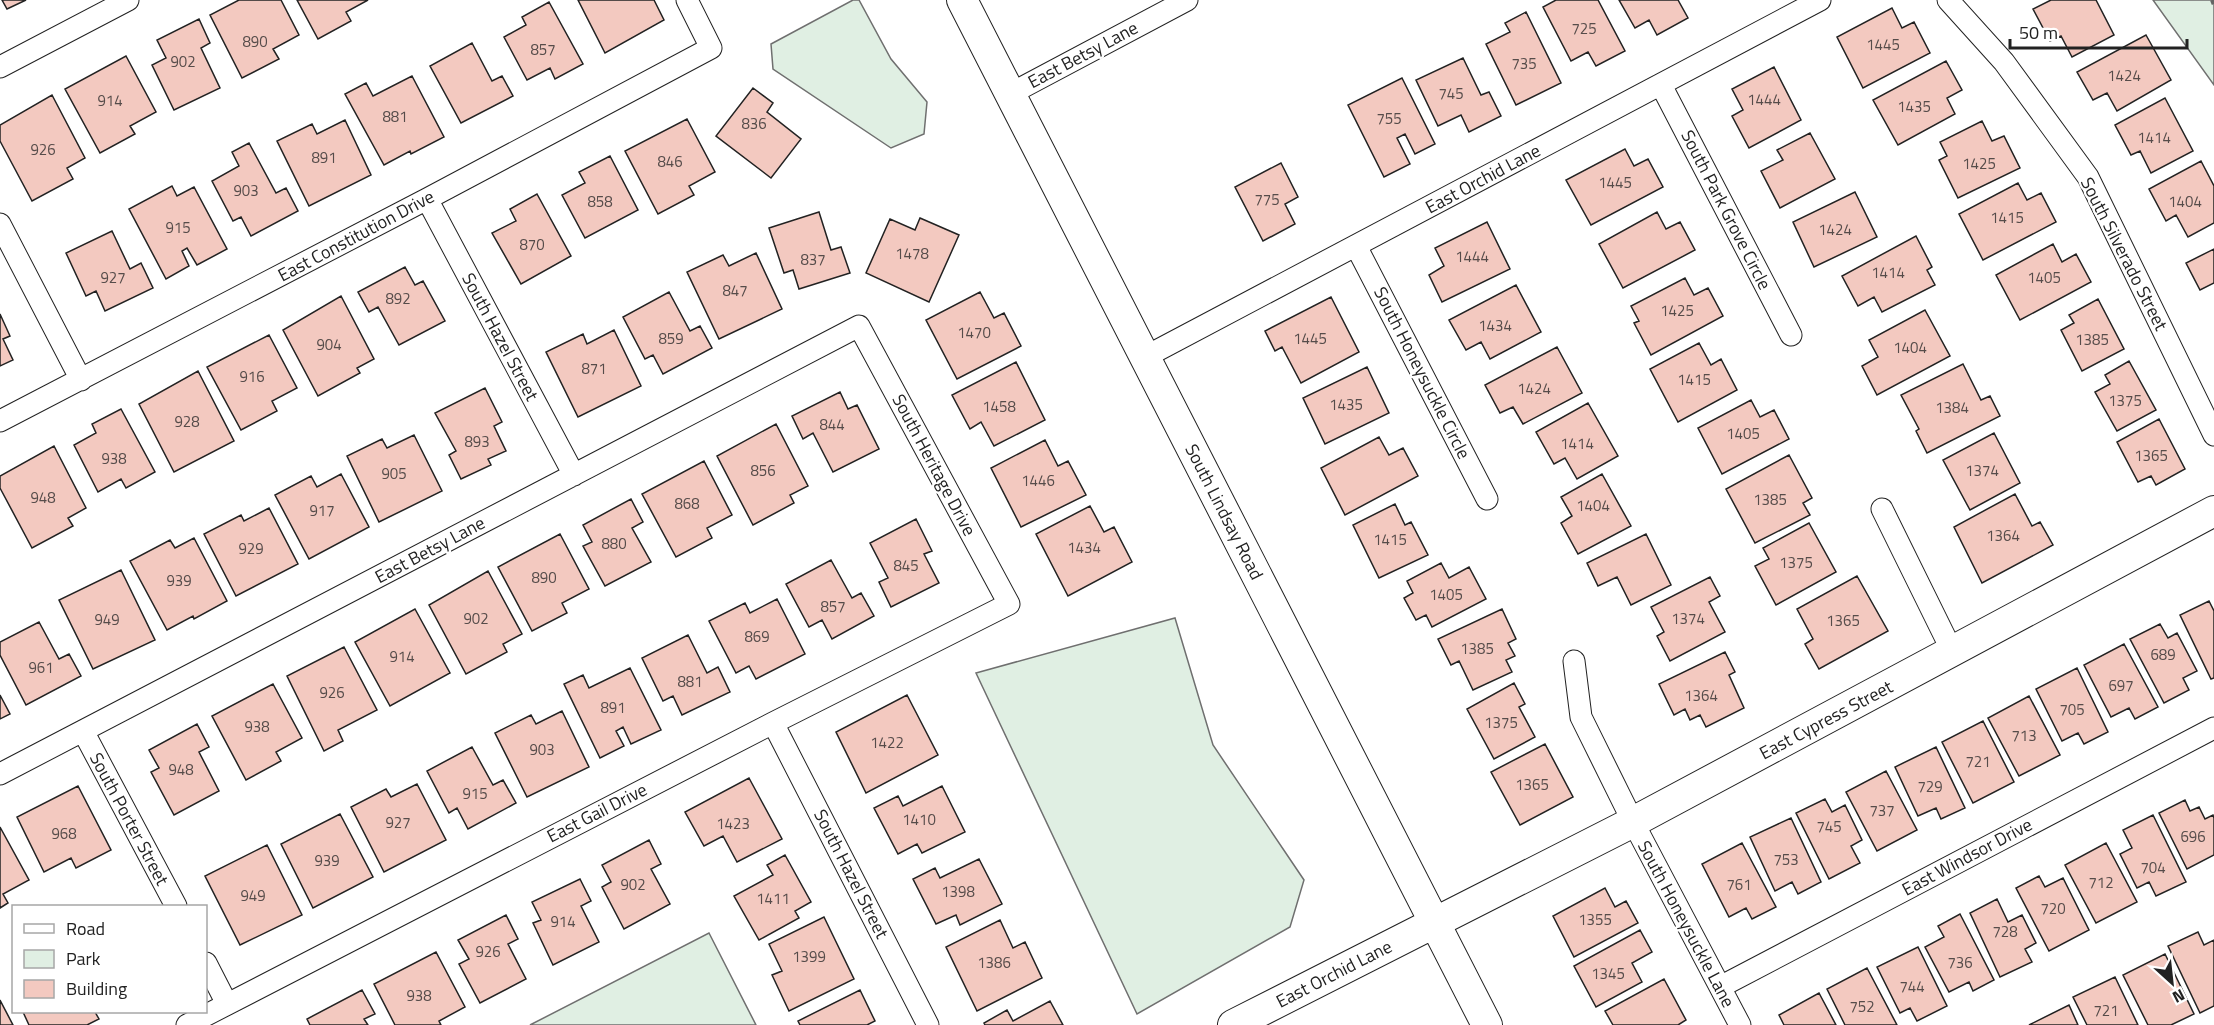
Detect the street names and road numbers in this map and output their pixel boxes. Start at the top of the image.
street label: East Betsy Lane [1023,14,1143,95]
street label: South Park Grove Circle [1674,125,1778,294]
street label: East Orchid Lane [1420,137,1545,220]
street label: South Silverado Street [2074,172,2175,336]
street label: East Constitution Drive [273,183,439,288]
street label: South Hazel Street [455,268,546,406]
street label: South Honeysuckle Circle [1367,282,1478,464]
street label: South Heritage Drive [886,389,983,540]
street label: South Lindsay Road [1178,439,1270,584]
street label: East Betsy Lane [370,509,490,590]
street label: East Cypress Street [1754,673,1898,766]
street label: South Porter Street [83,747,176,891]
street label: East Gail Drive [542,776,652,849]
street label: South Hazel Street [807,805,896,944]
street label: East Windsor Drive [1897,811,2037,902]
street label: South Honeysuckle Lane [1631,836,1742,1012]
street label: East Orchid Lane [1271,933,1396,1014]

